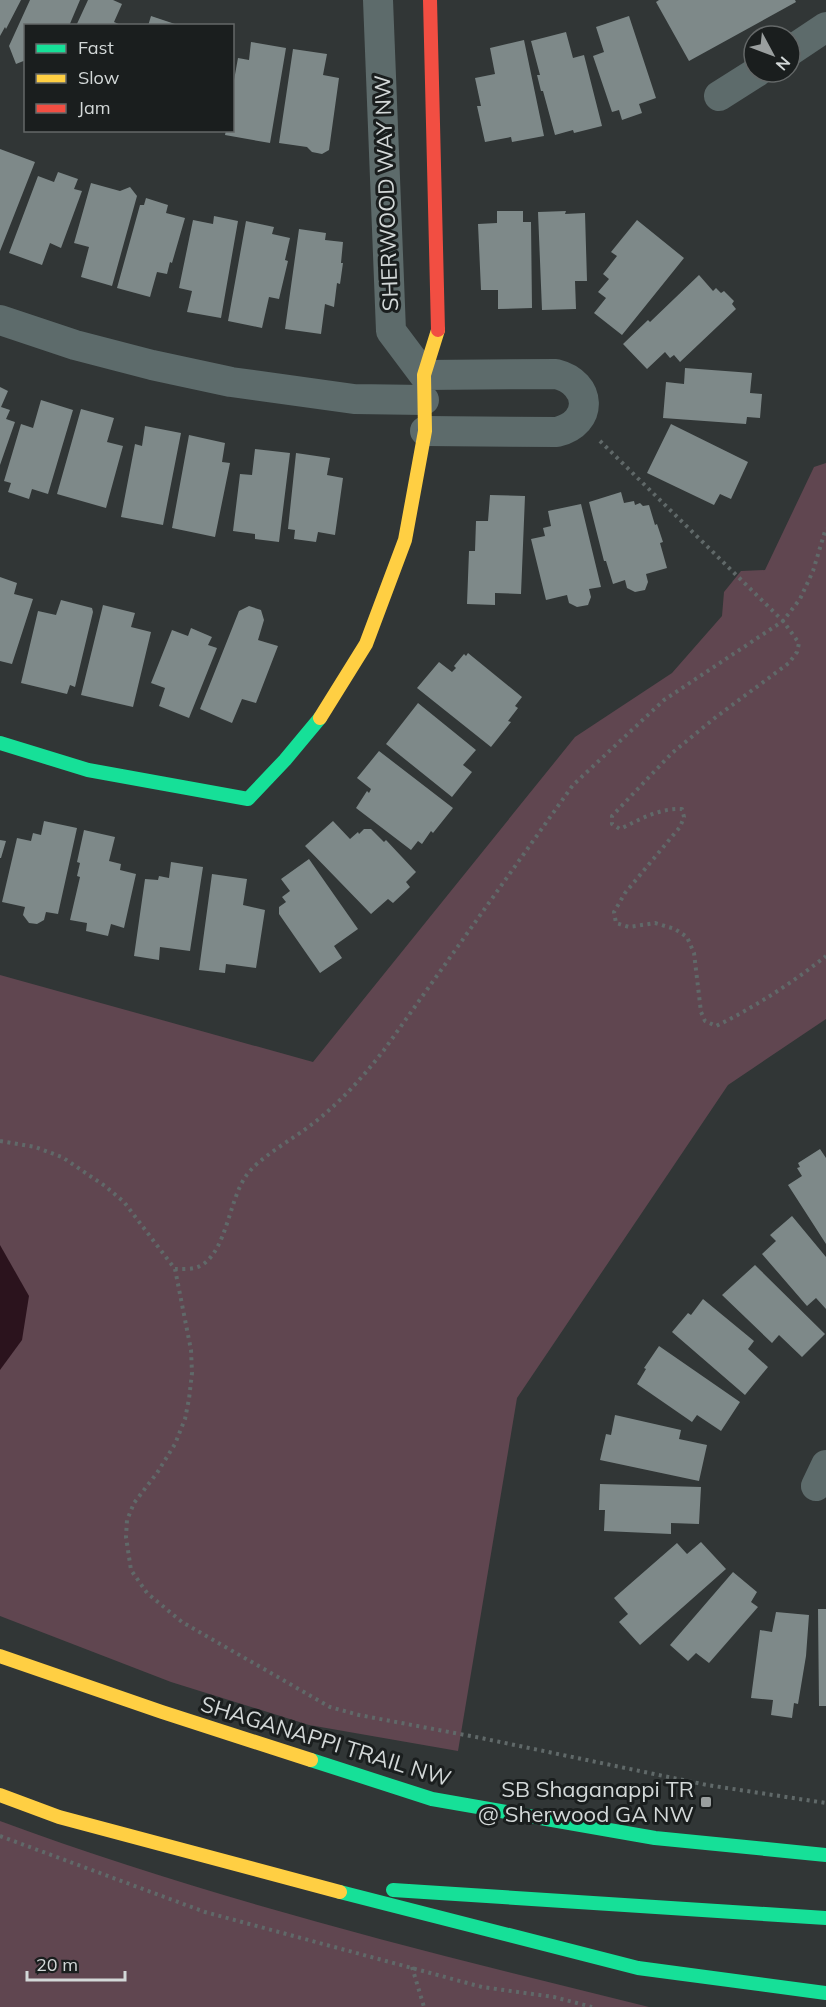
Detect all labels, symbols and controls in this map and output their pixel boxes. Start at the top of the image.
legend [24,24,234,132]
north arrow [742,24,802,84]
text: Fast [78,36,114,59]
text: N [772,53,795,75]
text: Slow [78,66,120,89]
street label: SHERWOOD WAY NW [368,74,404,312]
text: Jam [78,96,111,119]
street label: SHAGANAPPI TRAIL NW [198,1690,454,1792]
place label: SB Shaganappi TR @ Sherwood GA NW [478,1775,694,1828]
marker: SB Shaganappi TR @ Sherwood GA NW [699,1795,713,1809]
scale bar [27,1944,124,1982]
text: 20 m [36,1953,78,1976]

